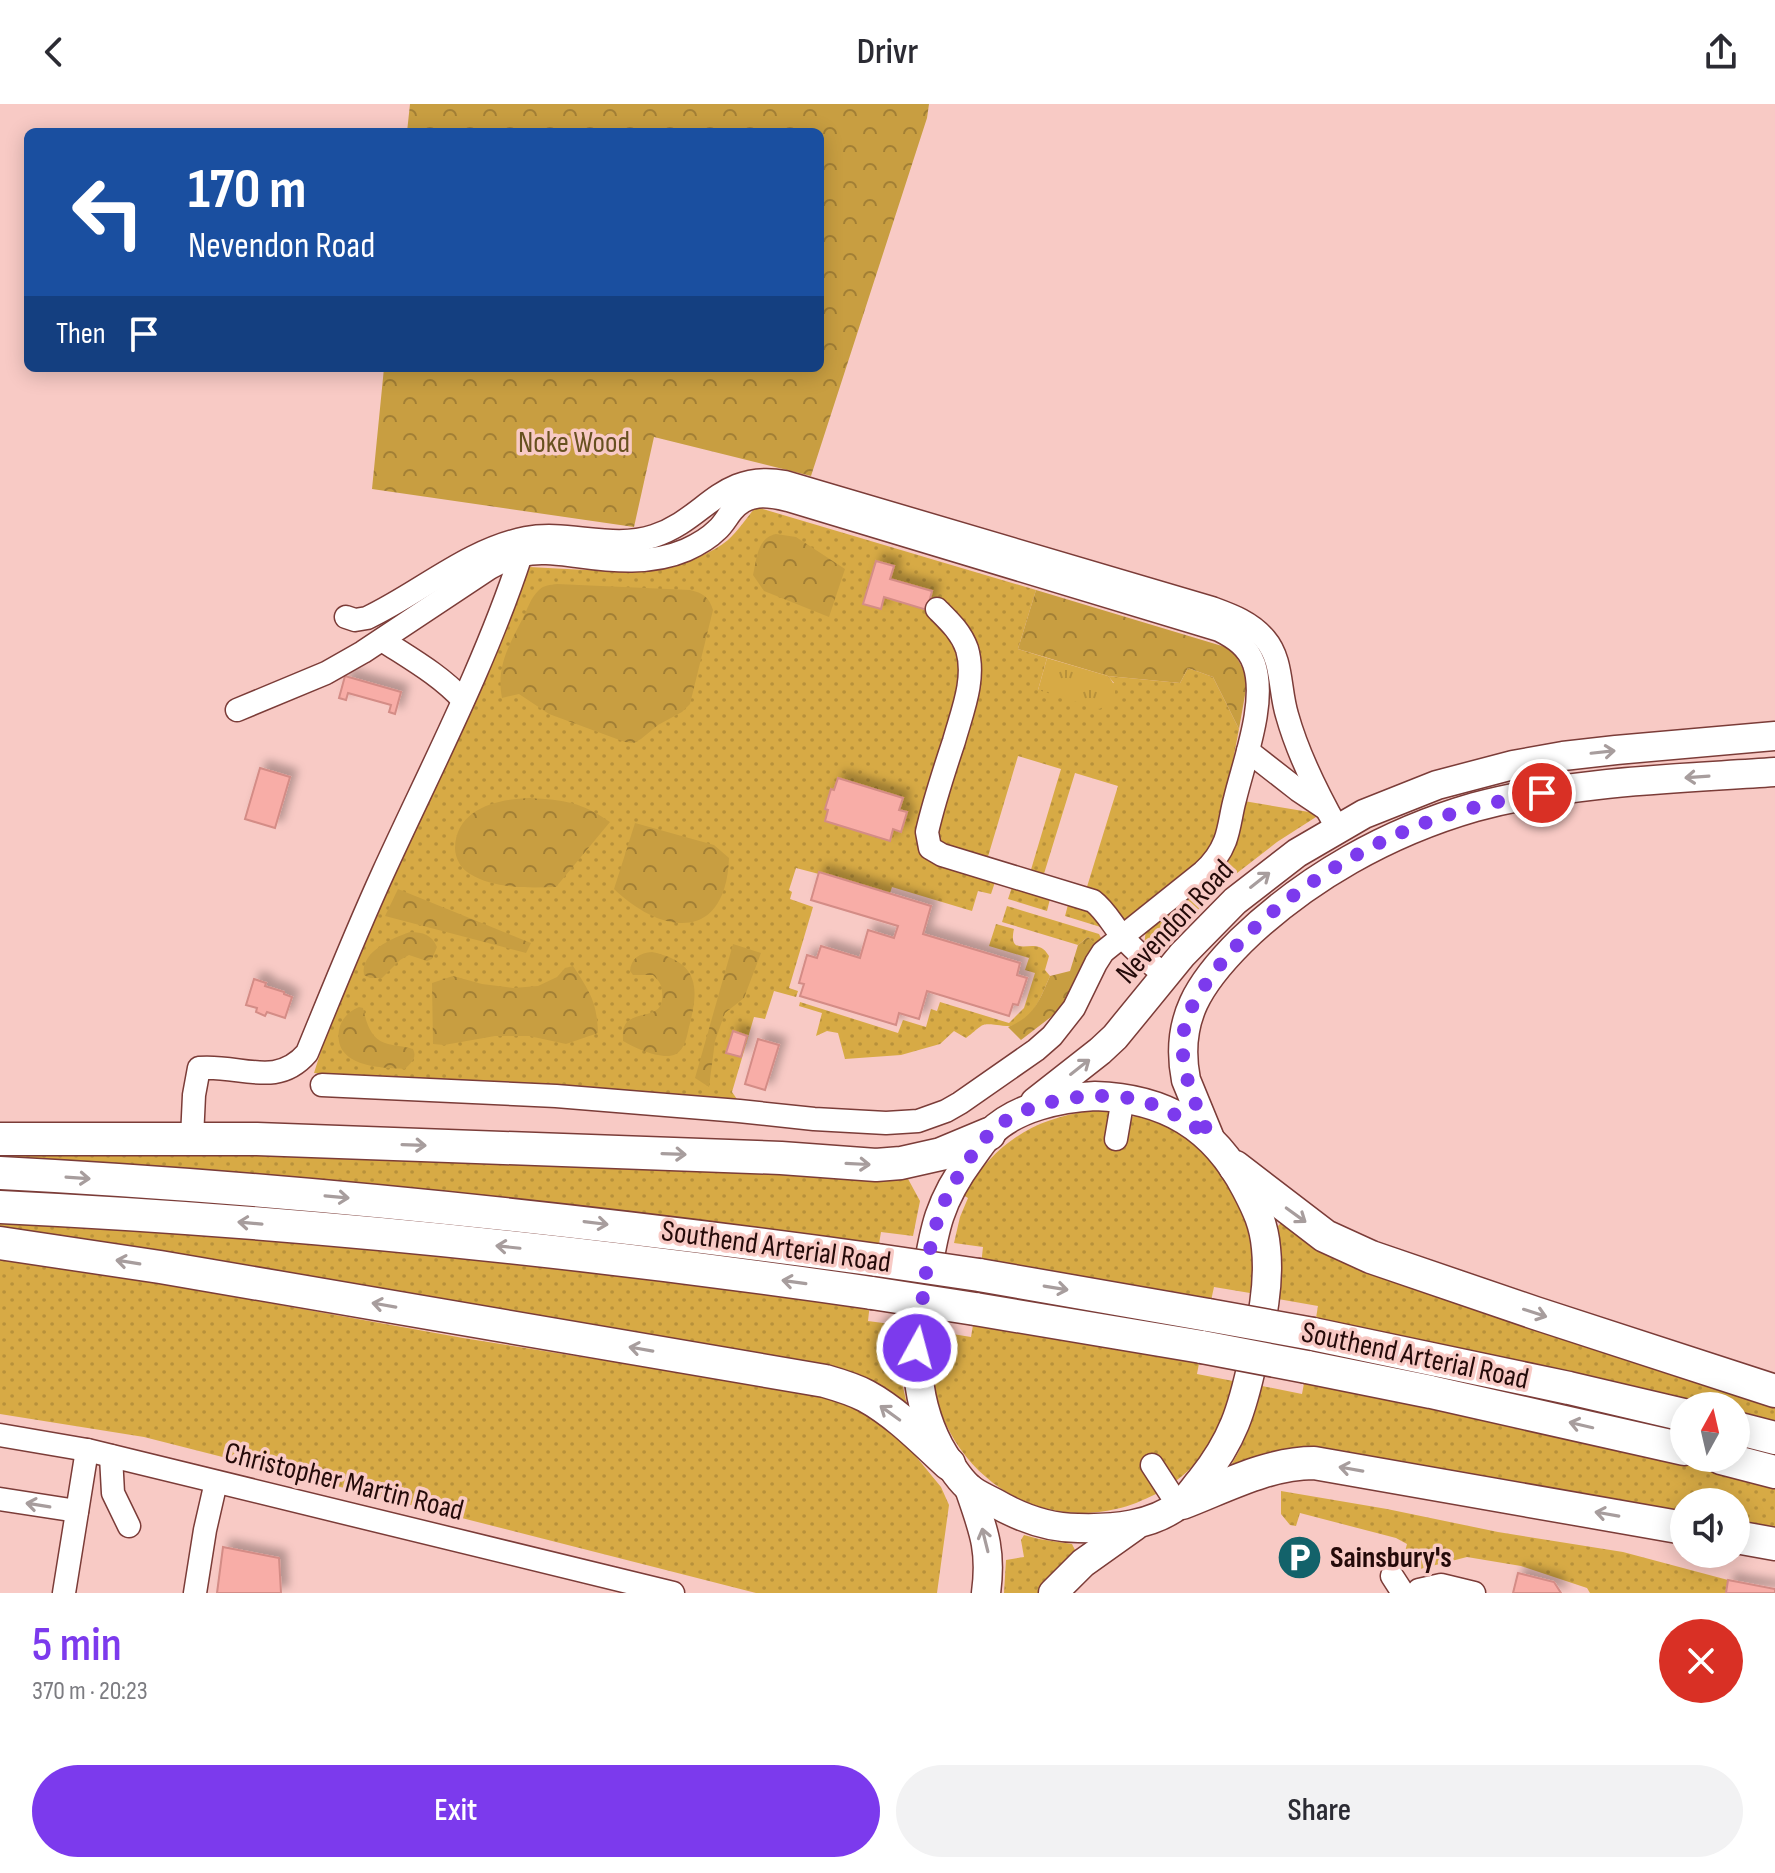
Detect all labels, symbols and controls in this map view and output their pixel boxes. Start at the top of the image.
icon: back [32,30,76,74]
icon: share [1699,30,1743,74]
text: Drivr [857,31,918,74]
text: 170 m [188,157,306,224]
icon: left [56,160,160,264]
text: Nevendon Road [188,225,375,268]
icon: arrive [122,312,166,356]
text: Then [56,316,106,352]
park label: Noke Wood [518,425,630,461]
one-way arrow [1589,744,1616,759]
pin [1508,759,1576,827]
one-way arrow [1684,770,1711,785]
icon: arrive [1520,771,1564,815]
street label: Nevendon Road [1109,853,1241,991]
one-way arrow [1249,872,1270,889]
one-way arrow [1069,1058,1090,1075]
one-way arrow [400,1137,427,1152]
one-way arrow [660,1147,687,1162]
one-way arrow [844,1157,871,1172]
one-way arrow [64,1171,91,1186]
one-way arrow [323,1190,350,1205]
one-way arrow [1285,1206,1306,1223]
street label: Southend Arterial Road [659,1213,893,1281]
one-way arrow [237,1215,264,1230]
one-way arrow [582,1216,609,1231]
one-way arrow [496,1240,522,1255]
one-way arrow [116,1254,141,1269]
one-way arrow [782,1274,807,1289]
one-way arrow [1043,1281,1068,1296]
one-way arrow [372,1297,398,1312]
position arrow [875,1306,959,1390]
one-way arrow [1522,1307,1547,1322]
street label: Southend Arterial Road [1298,1314,1532,1398]
one-way arrow [628,1340,654,1355]
north arrow [1670,1392,1750,1472]
map controls [1670,1392,1750,1568]
one-way arrow [880,1404,901,1421]
one-way arrow [1568,1417,1594,1432]
street label: Christopher Martin Road [221,1435,467,1529]
one-way arrow [1339,1460,1364,1475]
button: sound [1670,1488,1750,1568]
one-way arrow [26,1496,52,1511]
one-way arrow [1595,1506,1620,1521]
one-way arrow [977,1527,992,1553]
parking icon: Sainsbury's [1275,1534,1323,1582]
place label: Sainsbury's [1330,1540,1452,1576]
text: 5 min [32,1617,122,1674]
button: close [1659,1619,1743,1703]
text: 370 m · 20:23 [32,1676,148,1707]
button: Exit [32,1765,880,1857]
button: Share [896,1765,1743,1857]

